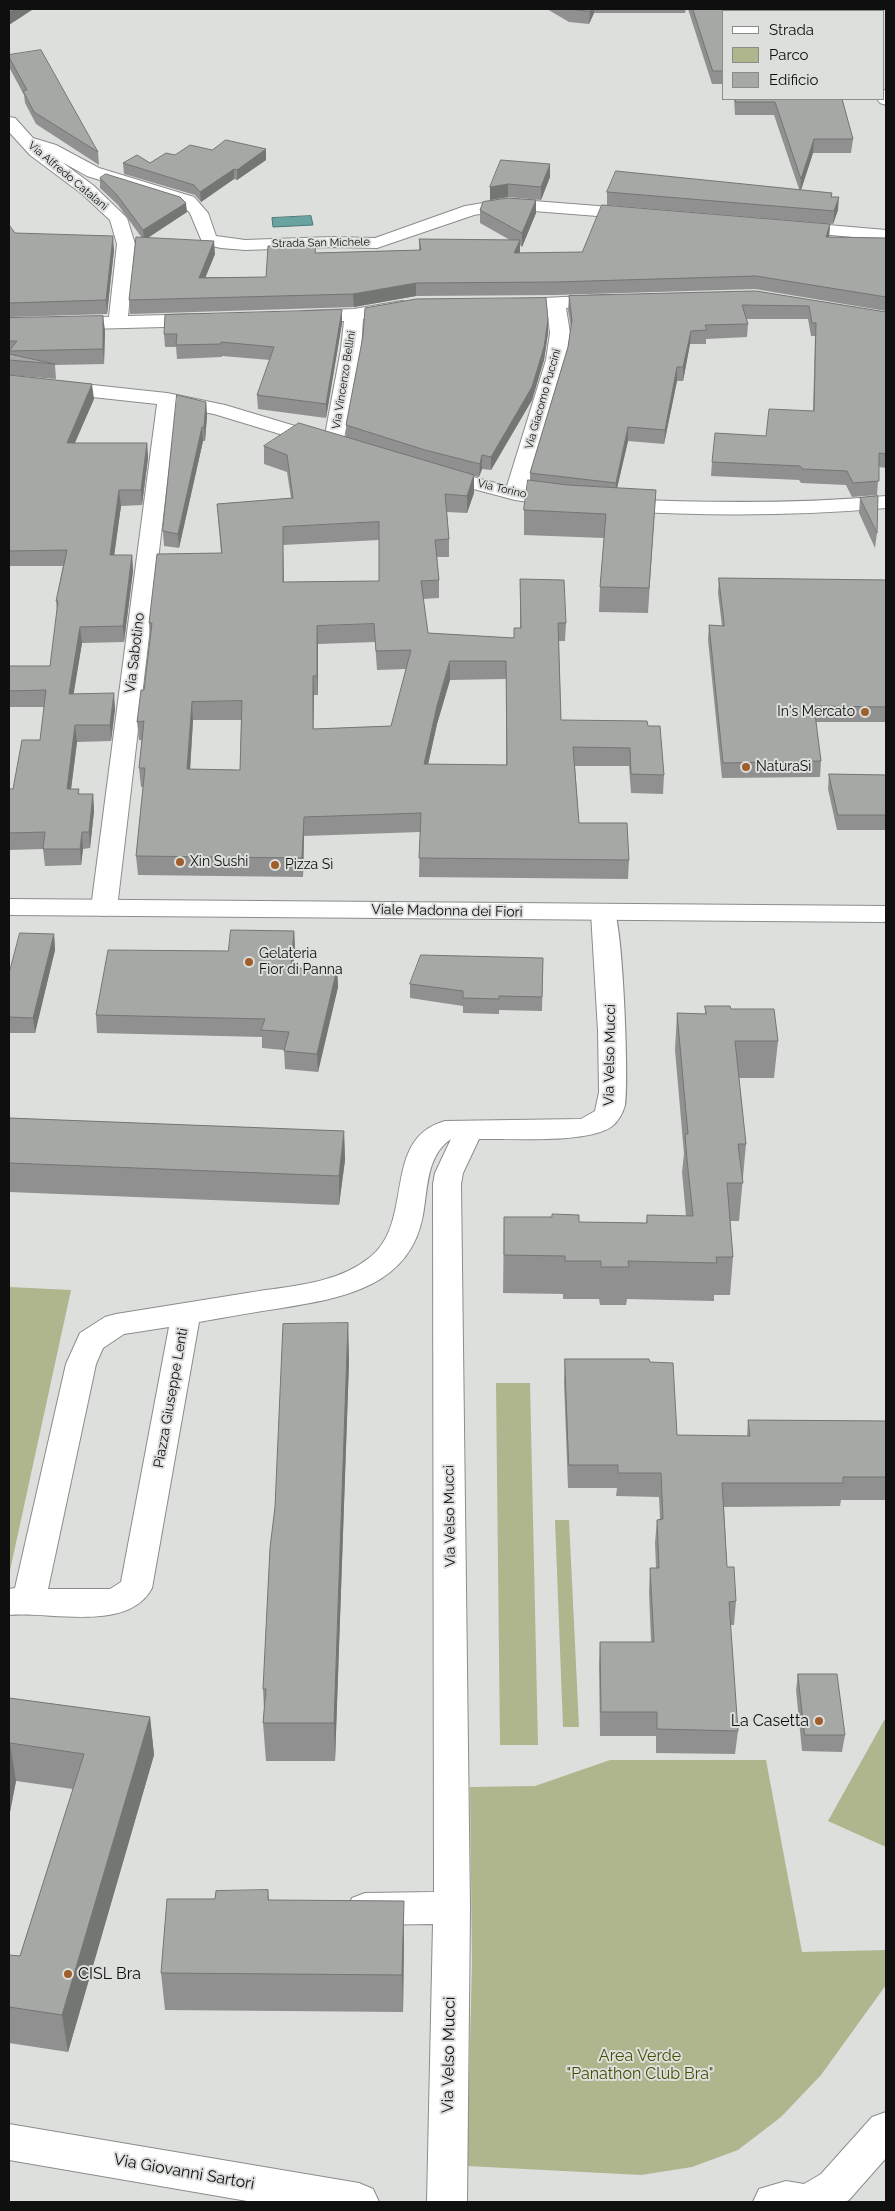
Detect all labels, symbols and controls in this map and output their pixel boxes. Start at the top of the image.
legend [722,10,885,100]
text: Strada [769,21,814,39]
text: Parco [769,46,809,64]
text: Edificio [769,71,819,89]
street label: Via Alfredo Catalani [25,139,111,213]
street label: Strada San Michele [272,236,370,250]
street label: Via Vincenzo Bellini [330,330,358,430]
street label: Via Giacomo Puccini [522,347,564,451]
street label: Via Torino [476,477,528,501]
street label: Via Sabotino [122,612,148,694]
place label: In's Mercato [777,704,855,720]
marker: In's Mercato [859,706,871,718]
place label: NaturaSì [756,759,811,775]
marker: NaturaSì [740,761,752,773]
place label: Xin Sushi [190,854,248,870]
marker: Xin Sushi [174,856,186,868]
place label: Pizza Sì [285,857,333,873]
marker: Pizza Sì [269,859,281,871]
street label: Viale Madonna dei Fiori [371,901,523,921]
place label: Gelateria Fior di Panna [259,946,343,979]
marker: Gelateria Fior di Panna [243,956,255,968]
street label: Via Velso Mucci [601,1004,619,1106]
street label: Piazza Giuseppe Lenti [150,1327,192,1469]
street label: Via Velso Mucci [441,1465,459,1567]
place label: La Casetta [731,1711,809,1731]
marker: La Casetta [813,1715,825,1727]
place label: CISL Bra [78,1964,141,1984]
marker: CISL Bra [62,1968,74,1980]
street label: Via Velso Mucci [438,1997,460,2113]
park label: Area Verde "Panathon Club Bra" [566,2046,714,2084]
street label: Via Giovanni Sartori [112,2150,256,2194]

